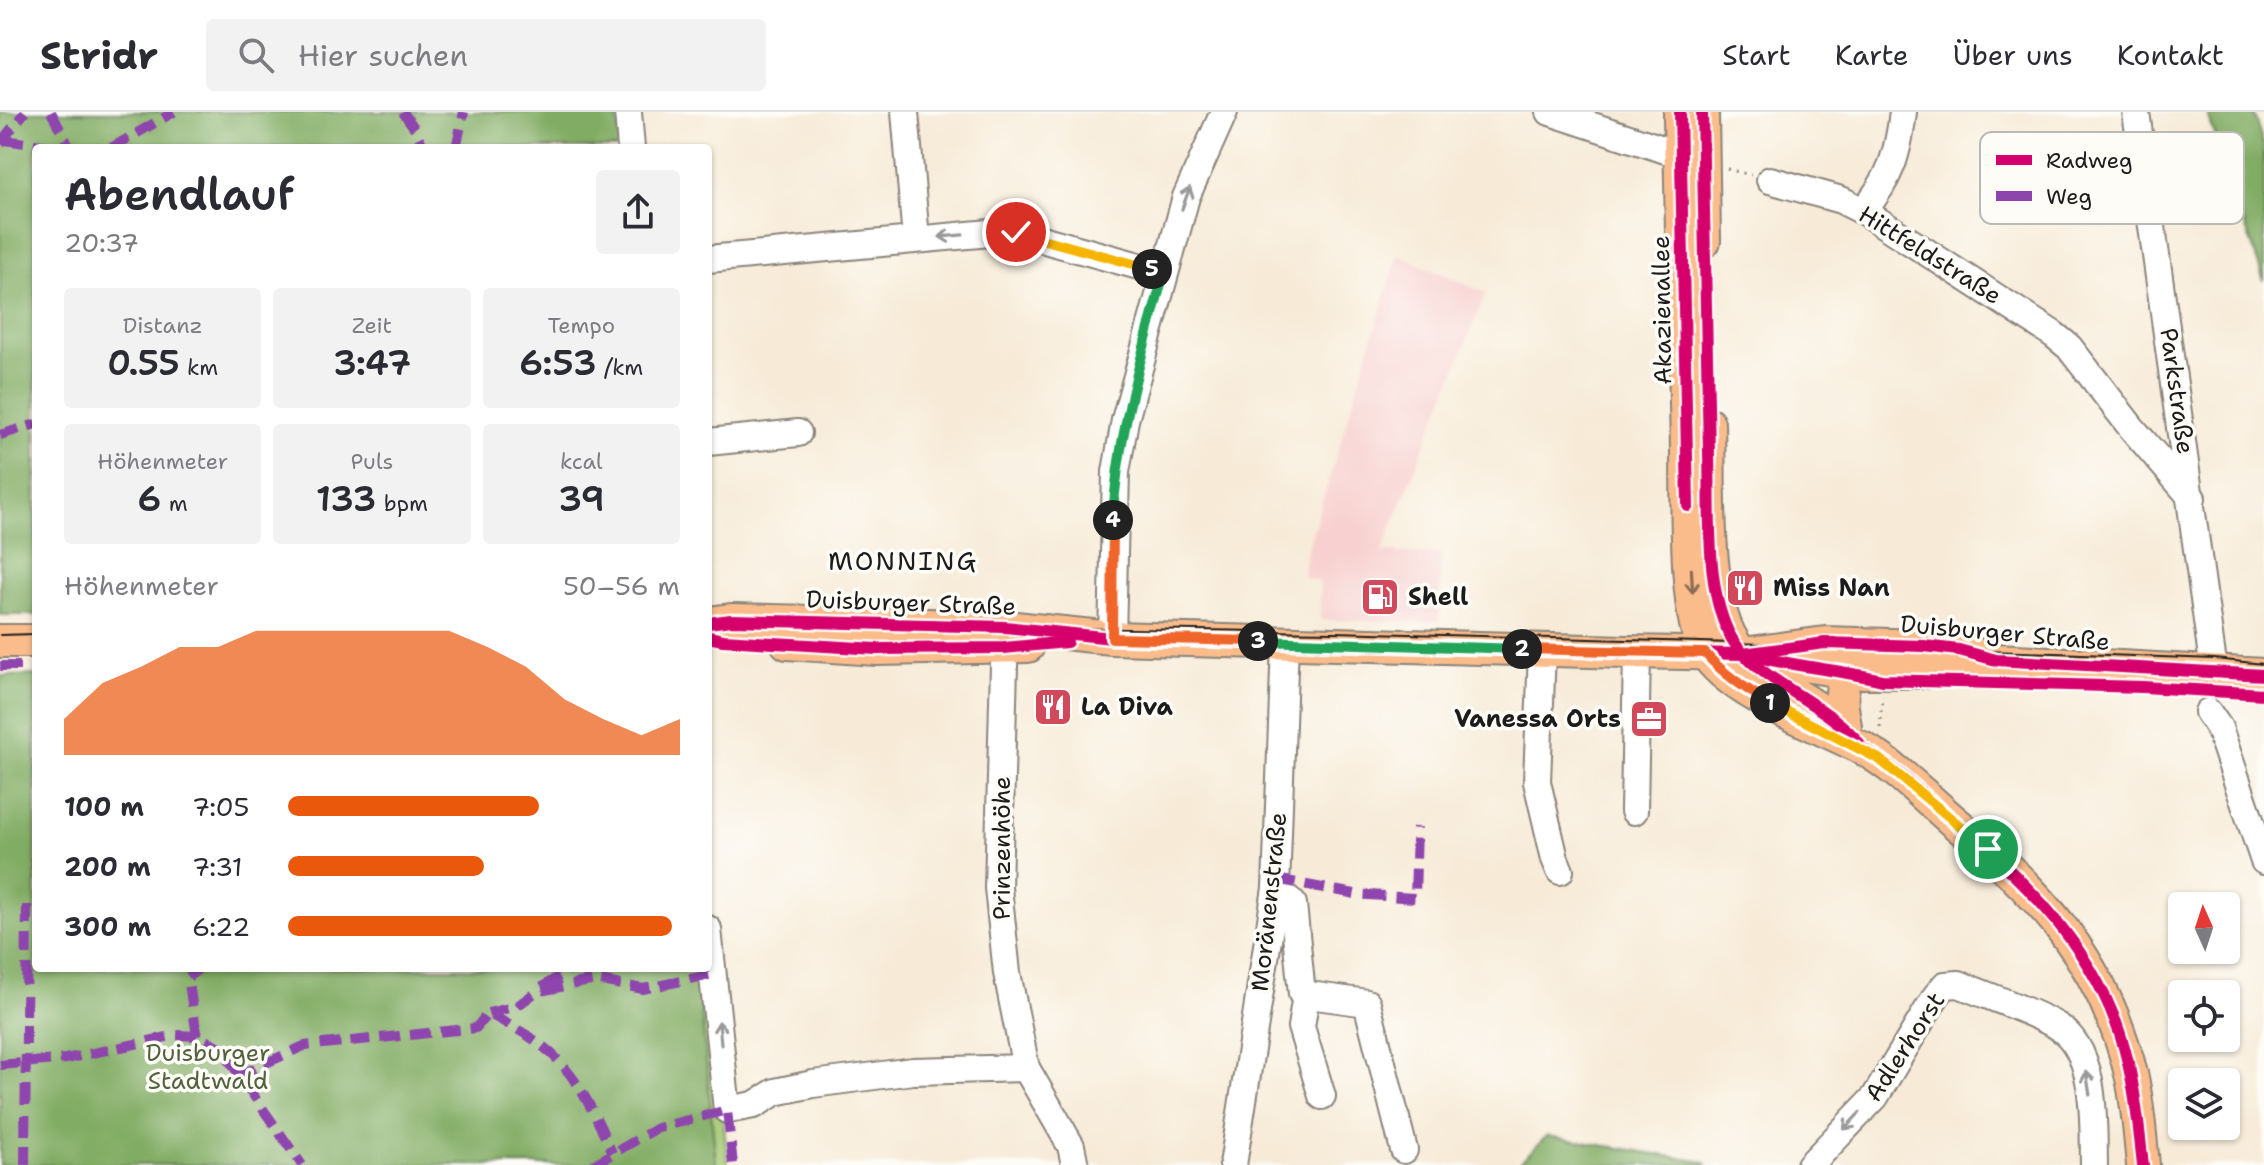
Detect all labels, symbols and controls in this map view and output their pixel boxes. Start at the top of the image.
search box [206,19,766,91]
text: Stridr [40,30,158,81]
icon: search [234,33,278,77]
text: Hier suchen [298,35,468,76]
text: Start [1722,36,1791,74]
text: Karte [1835,36,1909,74]
text: Über uns [1953,36,2073,74]
text: Kontakt [2117,36,2224,74]
legend [1980,132,2244,224]
text: Radweg [2046,146,2133,175]
text: Abendlauf [64,165,294,224]
button: share [596,170,680,254]
text: Weg [2046,182,2092,211]
one-way arrow [1180,186,1195,211]
pin [982,198,1050,266]
street label: Hittfeldstraße [1853,198,2007,312]
icon: check [994,210,1038,254]
text: 20:37 [64,225,139,260]
one-way arrow [938,229,965,244]
street label: Akazienallee [1645,235,1679,385]
pin: 5 [1132,249,1172,289]
text: 5 [1145,254,1159,283]
text: Distanz [123,311,203,340]
text: Zeit [352,311,392,340]
text: Tempo [547,311,615,340]
street label: Parkstraße [2152,326,2202,456]
text: 0.55 [107,340,180,386]
text: 3:47 [333,340,411,386]
text: 6:53 [519,340,596,386]
text: km [180,353,218,382]
text: /km [596,353,643,382]
text: Höhenmeter [97,447,228,476]
text: Puls [351,447,393,476]
text: kcal [560,447,603,476]
text: 6 [138,476,161,522]
text: 133 [316,476,376,522]
text: 39 [558,476,604,522]
text: m [161,489,188,518]
text: bpm [376,489,428,518]
pin: 4 [1093,500,1133,540]
text: 4 [1105,505,1121,534]
district label: MONNING [828,543,978,578]
one-way arrow [1684,567,1699,594]
restaurant icon: Miss Nan [1724,567,1766,609]
text: Höhenmeter [64,568,219,603]
text: 50–56 m [563,568,680,603]
place label: Miss Nan [1773,572,1890,604]
fuel station icon: Shell [1359,576,1401,618]
place label: Shell [1408,581,1468,613]
street label: Duisburger Straße [805,583,1017,623]
street label: Duisburger Straße [1899,608,2111,658]
pin: 3 [1238,621,1278,661]
text: 3 [1250,626,1266,655]
pin: 2 [1502,629,1542,669]
text: 2 [1514,634,1530,663]
pin: 1 [1750,683,1790,723]
restaurant icon: La Diva [1032,686,1074,728]
text: 1 [1765,688,1775,717]
place label: La Diva [1081,691,1173,723]
office icon: Vanessa Orts [1628,698,1670,740]
place label: Vanessa Orts [1454,703,1621,735]
street label: Prinzenhöhe [986,776,1018,920]
text: 100 m [64,789,144,824]
text: 7:05 [192,789,249,824]
street label: Moränenstraße [1244,811,1294,993]
pin [1954,815,2022,883]
icon: arrive [1966,827,2010,871]
text: 200 m [64,849,151,884]
text: 7:31 [192,849,243,884]
north arrow [2168,892,2240,964]
map controls [2168,892,2240,1140]
text: 300 m [64,909,151,944]
text: 6:22 [192,909,250,944]
button: locate [2168,980,2240,1052]
street label: Adlerhorst [1858,986,1952,1108]
one-way arrow [712,1020,727,1047]
park label: Duisburger Stadtwald [146,1037,270,1097]
button: layers [2168,1068,2240,1140]
one-way arrow [2080,1071,2095,1096]
one-way arrow [1844,1111,1862,1131]

